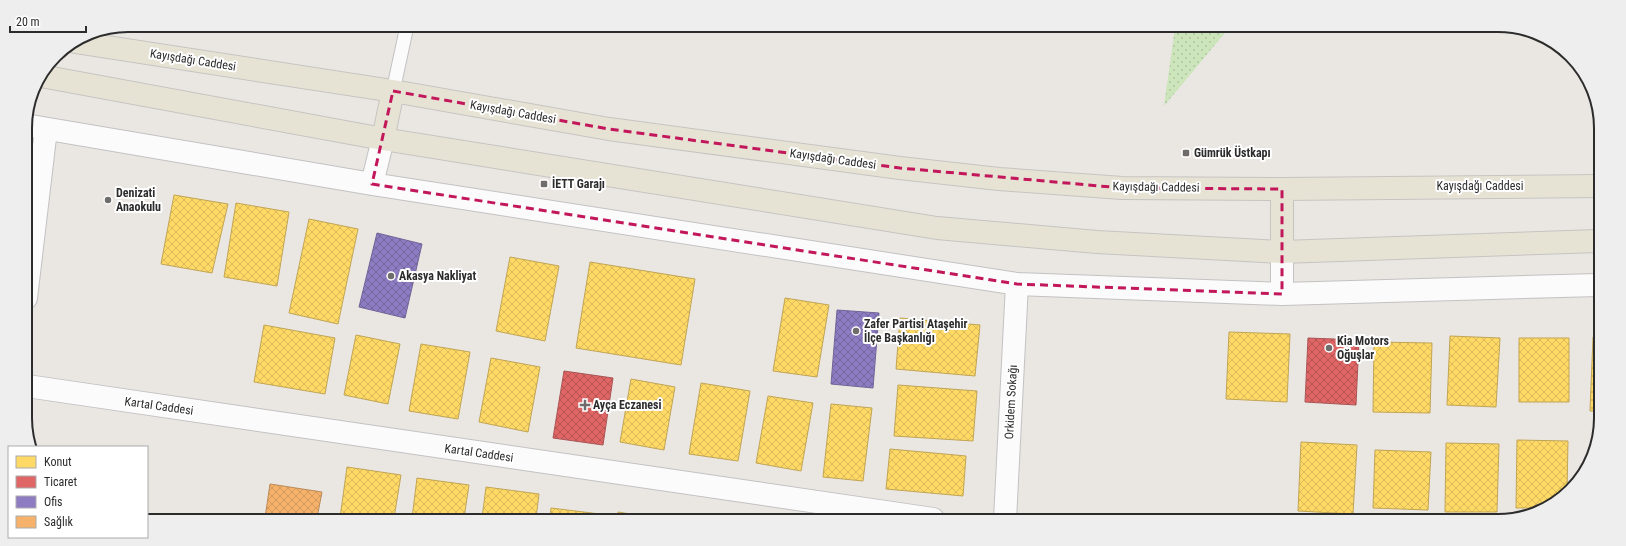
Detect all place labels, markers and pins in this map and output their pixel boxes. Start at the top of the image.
place label: Gümrük Üstkapı [1194,145,1271,160]
marker: Gümrük Üstkapı [1181,148,1191,158]
place label: İETT Garajı [552,176,605,191]
marker: İETT Garajı [539,179,549,189]
place label: Denizati Anaokulu [116,186,161,214]
marker: Denizati Anaokulu [103,195,113,205]
place label: Akasya Nakliyat [399,269,476,283]
marker: Akasya Nakliyat [386,271,396,281]
place label: Zafer Partisi Ataşehir İlçe Başkanlığı [864,317,967,345]
marker: Zafer Partisi Ataşehir İlçe Başkanlığı [851,326,861,336]
place label: Kia Motors Oğuşlar [1337,334,1390,362]
marker: Kia Motors Oğuşlar [1324,343,1334,353]
place label: Ayça Eczanesi [593,398,662,412]
marker: Ayça Eczanesi [580,400,590,410]

